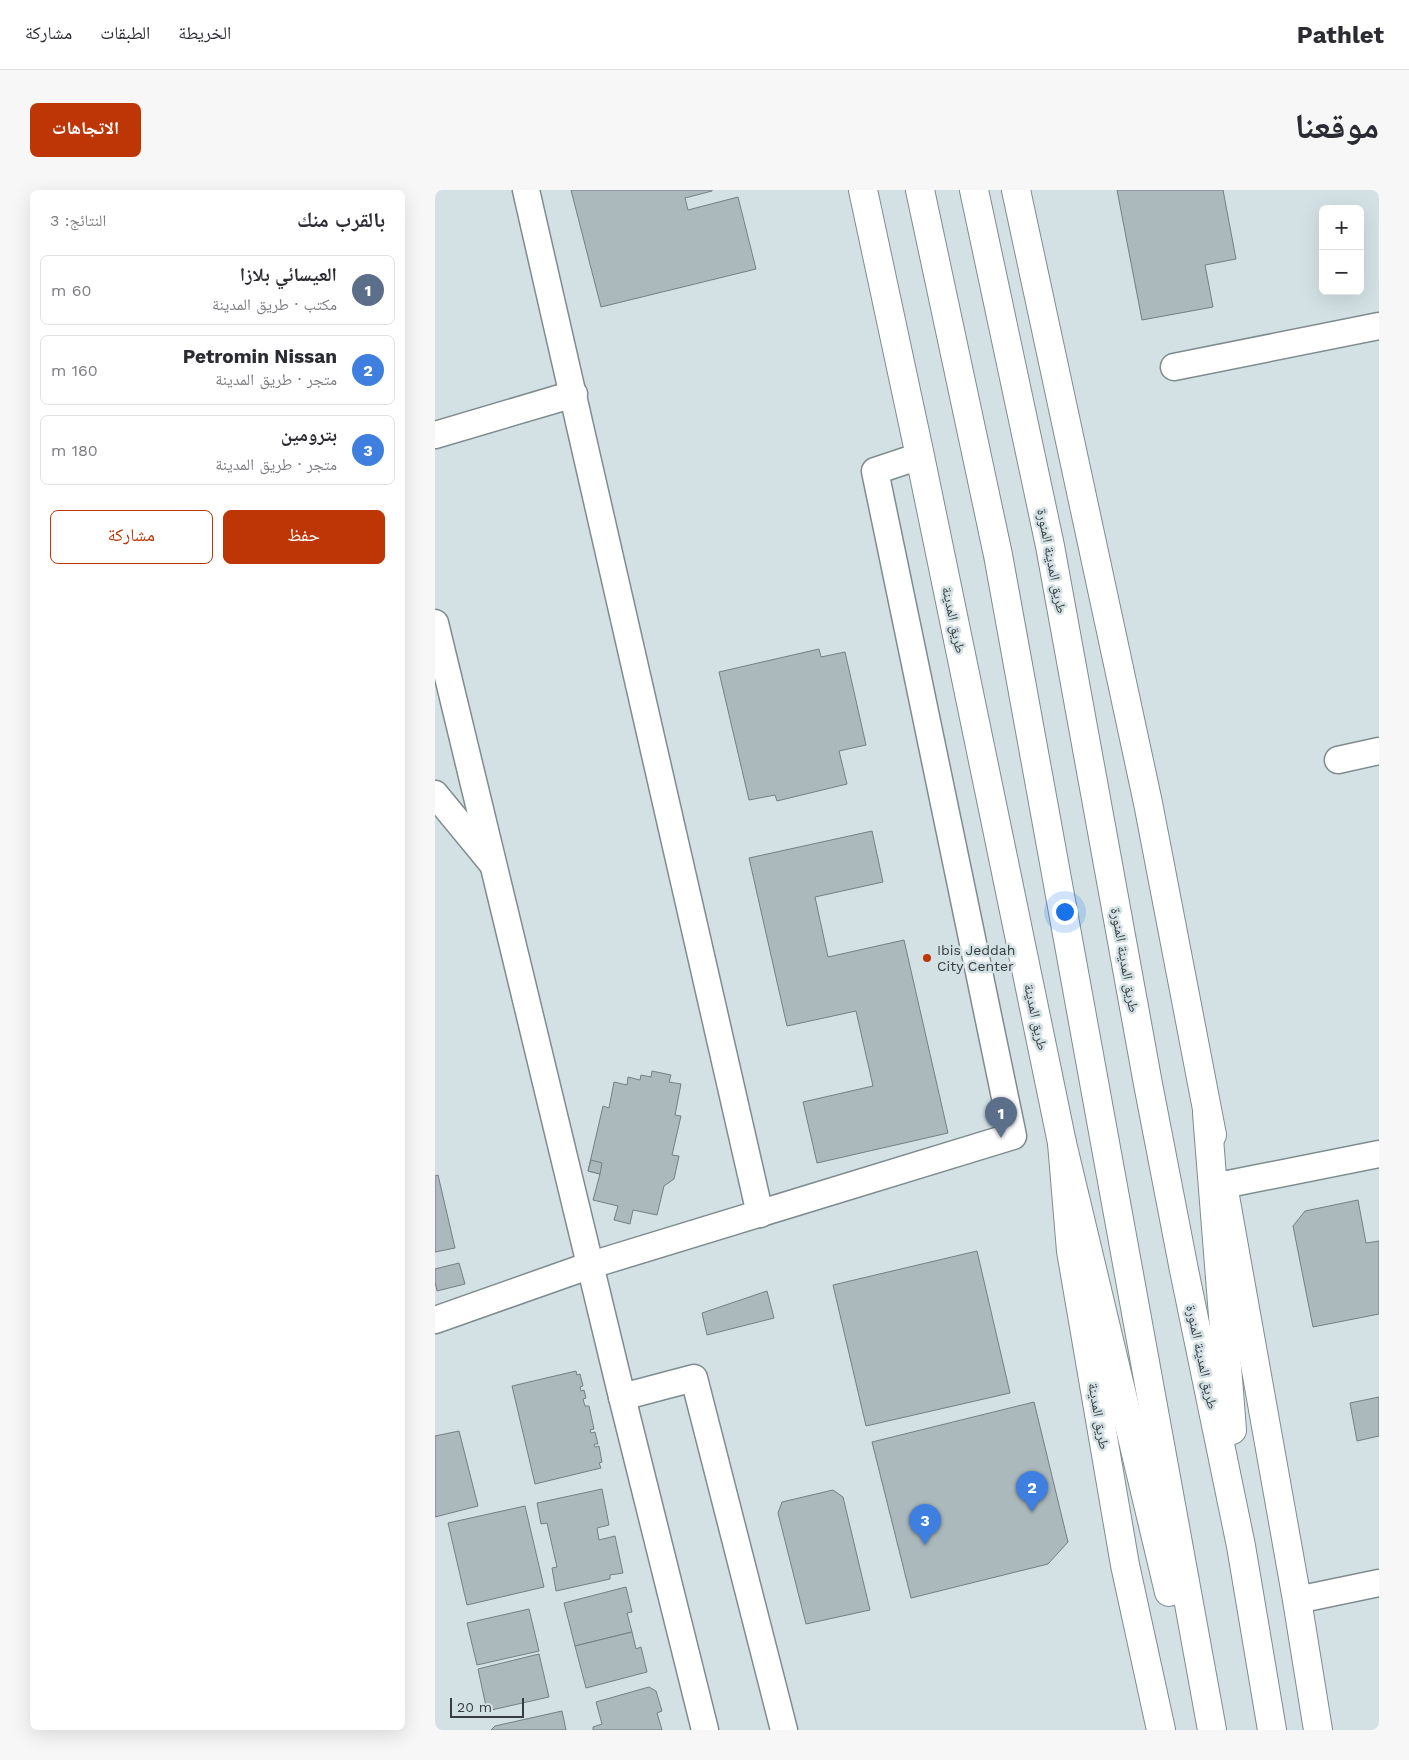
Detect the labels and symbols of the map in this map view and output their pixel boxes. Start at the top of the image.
street label: طريق المدينة المنورة [1032,507,1070,615]
street label: طريق المدينة [937,585,969,655]
your location [1052,899,1078,925]
street label: طريق المدينة المنورة [1106,906,1142,1014]
place label: Ibis Jeddah City Center [937,942,1015,974]
marker: Ibis Jeddah City Center [921,952,933,964]
street label: طريق المدينة [1019,982,1051,1052]
pin: 1 [985,1097,1017,1138]
street label: طريق المدينة المنورة [1181,1303,1221,1411]
street label: طريق المدينة [1083,1381,1113,1451]
pin: 2 [1016,1471,1048,1512]
pin: 3 [909,1504,941,1545]
scale bar [450,1695,524,1718]

